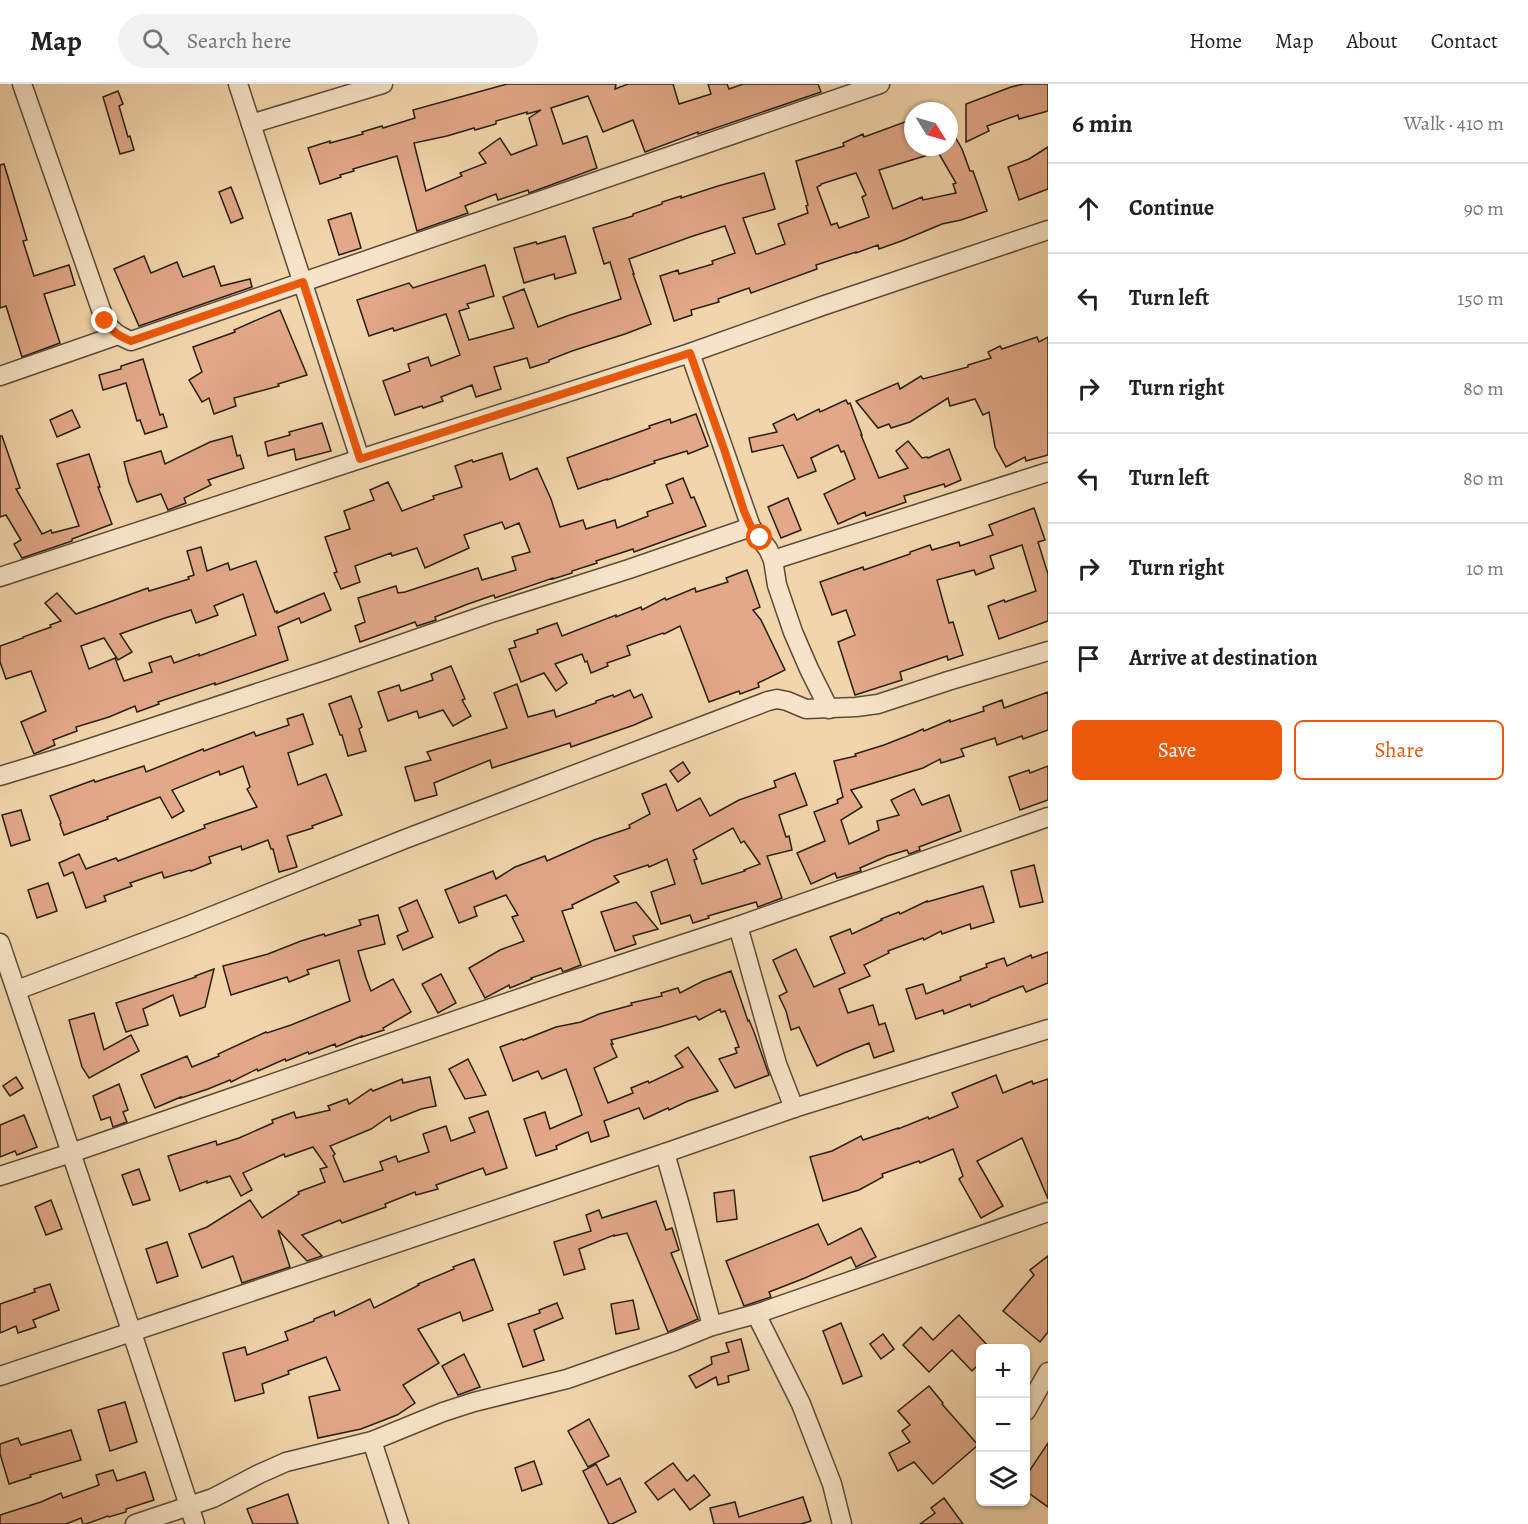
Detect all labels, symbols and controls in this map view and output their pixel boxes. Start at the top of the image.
search box [118,14,538,68]
text: Map [30,22,82,60]
icon: search [139,25,172,58]
text: Search here [187,26,291,56]
text: Home [1189,27,1242,55]
text: Map [1275,27,1313,55]
text: About [1346,27,1398,55]
text: Contact [1431,27,1498,55]
north arrow [904,102,958,156]
text: 6 min [1072,106,1133,141]
text: Walk · 410 m [1404,110,1504,137]
icon: ahead [1072,192,1105,225]
text: Continue [1129,193,1214,223]
text: 90 m [1464,195,1504,222]
icon: left [1072,282,1105,315]
text: Turn left [1129,283,1209,313]
text: 150 m [1457,285,1504,312]
route end [91,307,117,333]
icon: right [1072,372,1105,405]
text: Turn right [1129,373,1225,403]
text: 80 m [1463,375,1504,402]
icon: left [1072,462,1105,495]
text: Turn left [1129,463,1209,493]
text: 80 m [1463,465,1504,492]
route start [746,524,772,550]
icon: right [1072,552,1105,585]
text: Turn right [1129,553,1225,583]
text: 10 m [1466,555,1504,582]
icon: arrive [1072,642,1105,675]
text: Arrive at destination [1129,643,1318,673]
button: Save [1072,720,1282,780]
button: Share [1294,720,1504,780]
map controls [976,1344,1030,1506]
button: + [976,1344,1030,1398]
button: − [976,1398,1030,1452]
button: layers [976,1452,1030,1506]

